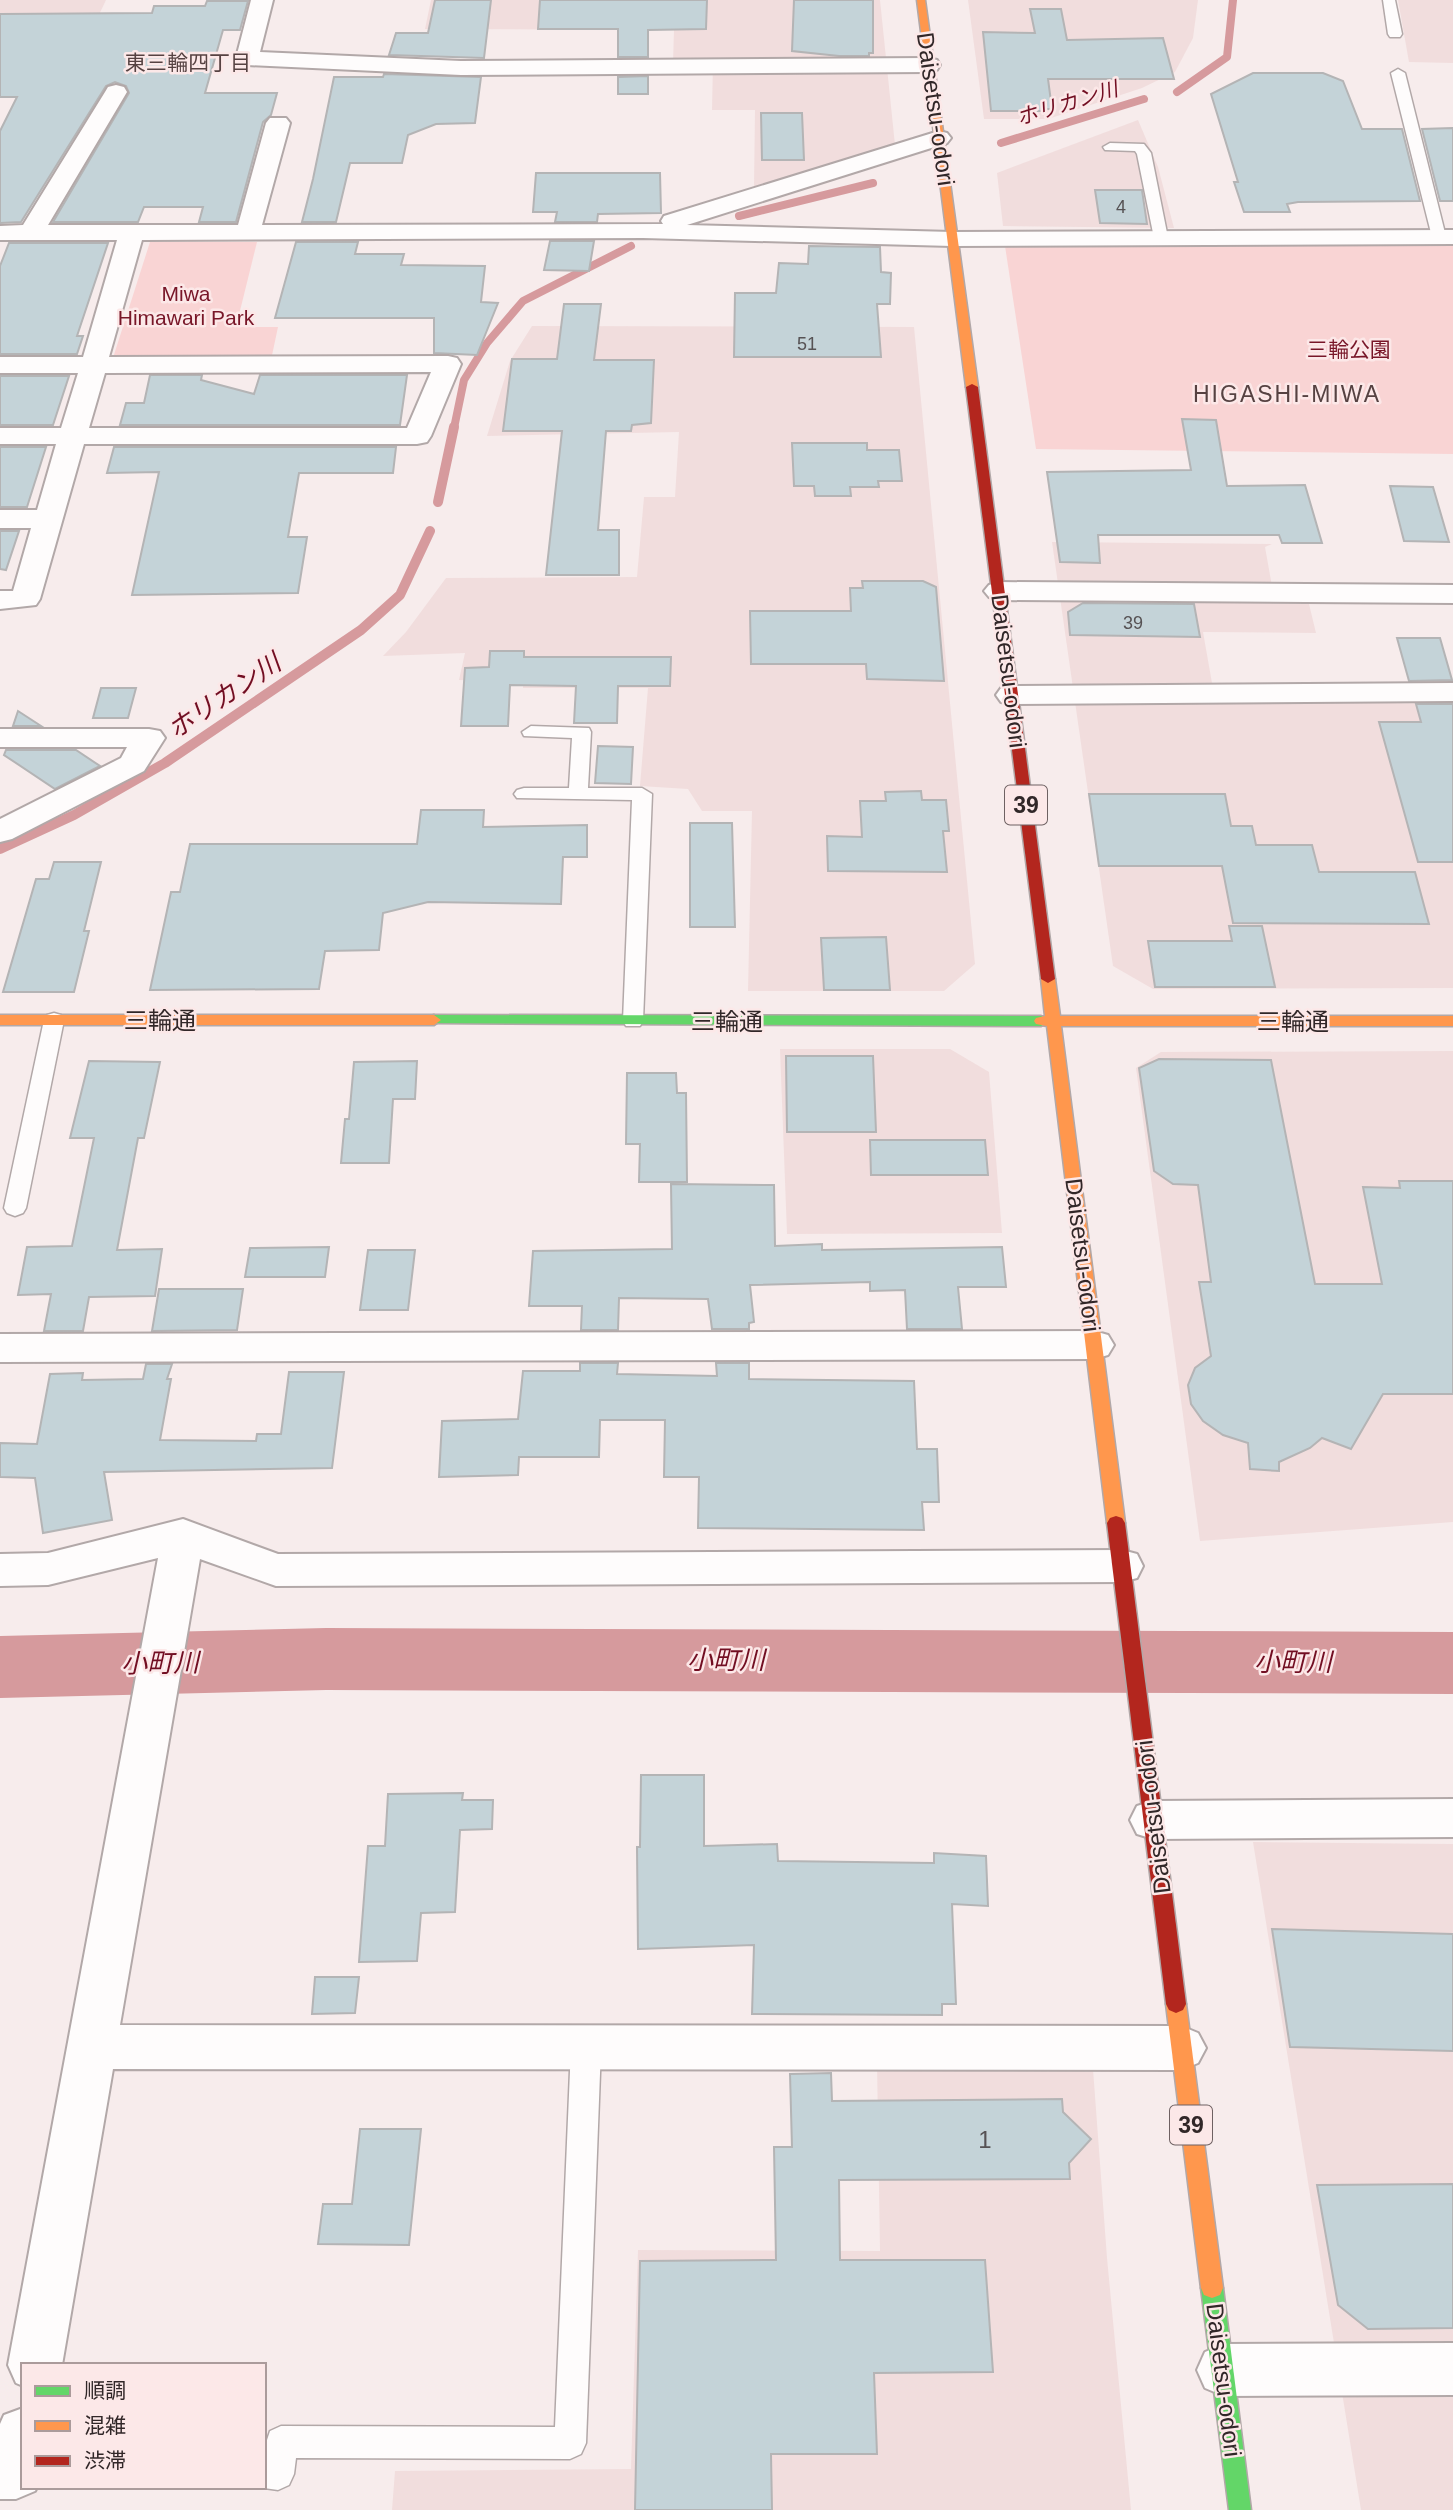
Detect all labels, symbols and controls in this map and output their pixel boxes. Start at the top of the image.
street label: Daisetsu-odori [912,31,960,187]
district label: 東三輪四丁目 [125,51,251,74]
water label: ホリカン川 [1013,76,1122,129]
house number: 4 [1116,197,1126,217]
park label: Miwa Himawari Park [118,282,255,329]
house number: 51 [797,334,817,354]
park label: 三輪公園 [1307,338,1391,361]
district label: HIGASHI-MIWA [1193,381,1381,407]
street label: Daisetsu-odori [986,593,1032,749]
house number: 39 [1123,613,1143,633]
water label: ホリカン川 [162,646,289,745]
road number: 39 [1005,786,1047,824]
street label: 三輪通 [124,1007,196,1034]
street label: 三輪通 [691,1008,763,1035]
street label: 三輪通 [1257,1008,1329,1035]
street label: Daisetsu-odori [1060,1177,1106,1333]
water label: 小町川 [687,1645,768,1675]
water label: 小町川 [121,1647,202,1679]
water label: 小町川 [1254,1647,1335,1677]
street label: Daisetsu-odori [1130,1739,1176,1895]
road number: 39 [1170,2106,1212,2144]
house number: 1 [978,2126,992,2153]
street label: Daisetsu-odori [1201,2302,1247,2458]
legend [21,2363,266,2489]
text: 順調 [84,2379,126,2402]
text: 混雑 [84,2414,126,2437]
text: 渋滞 [84,2449,126,2472]

